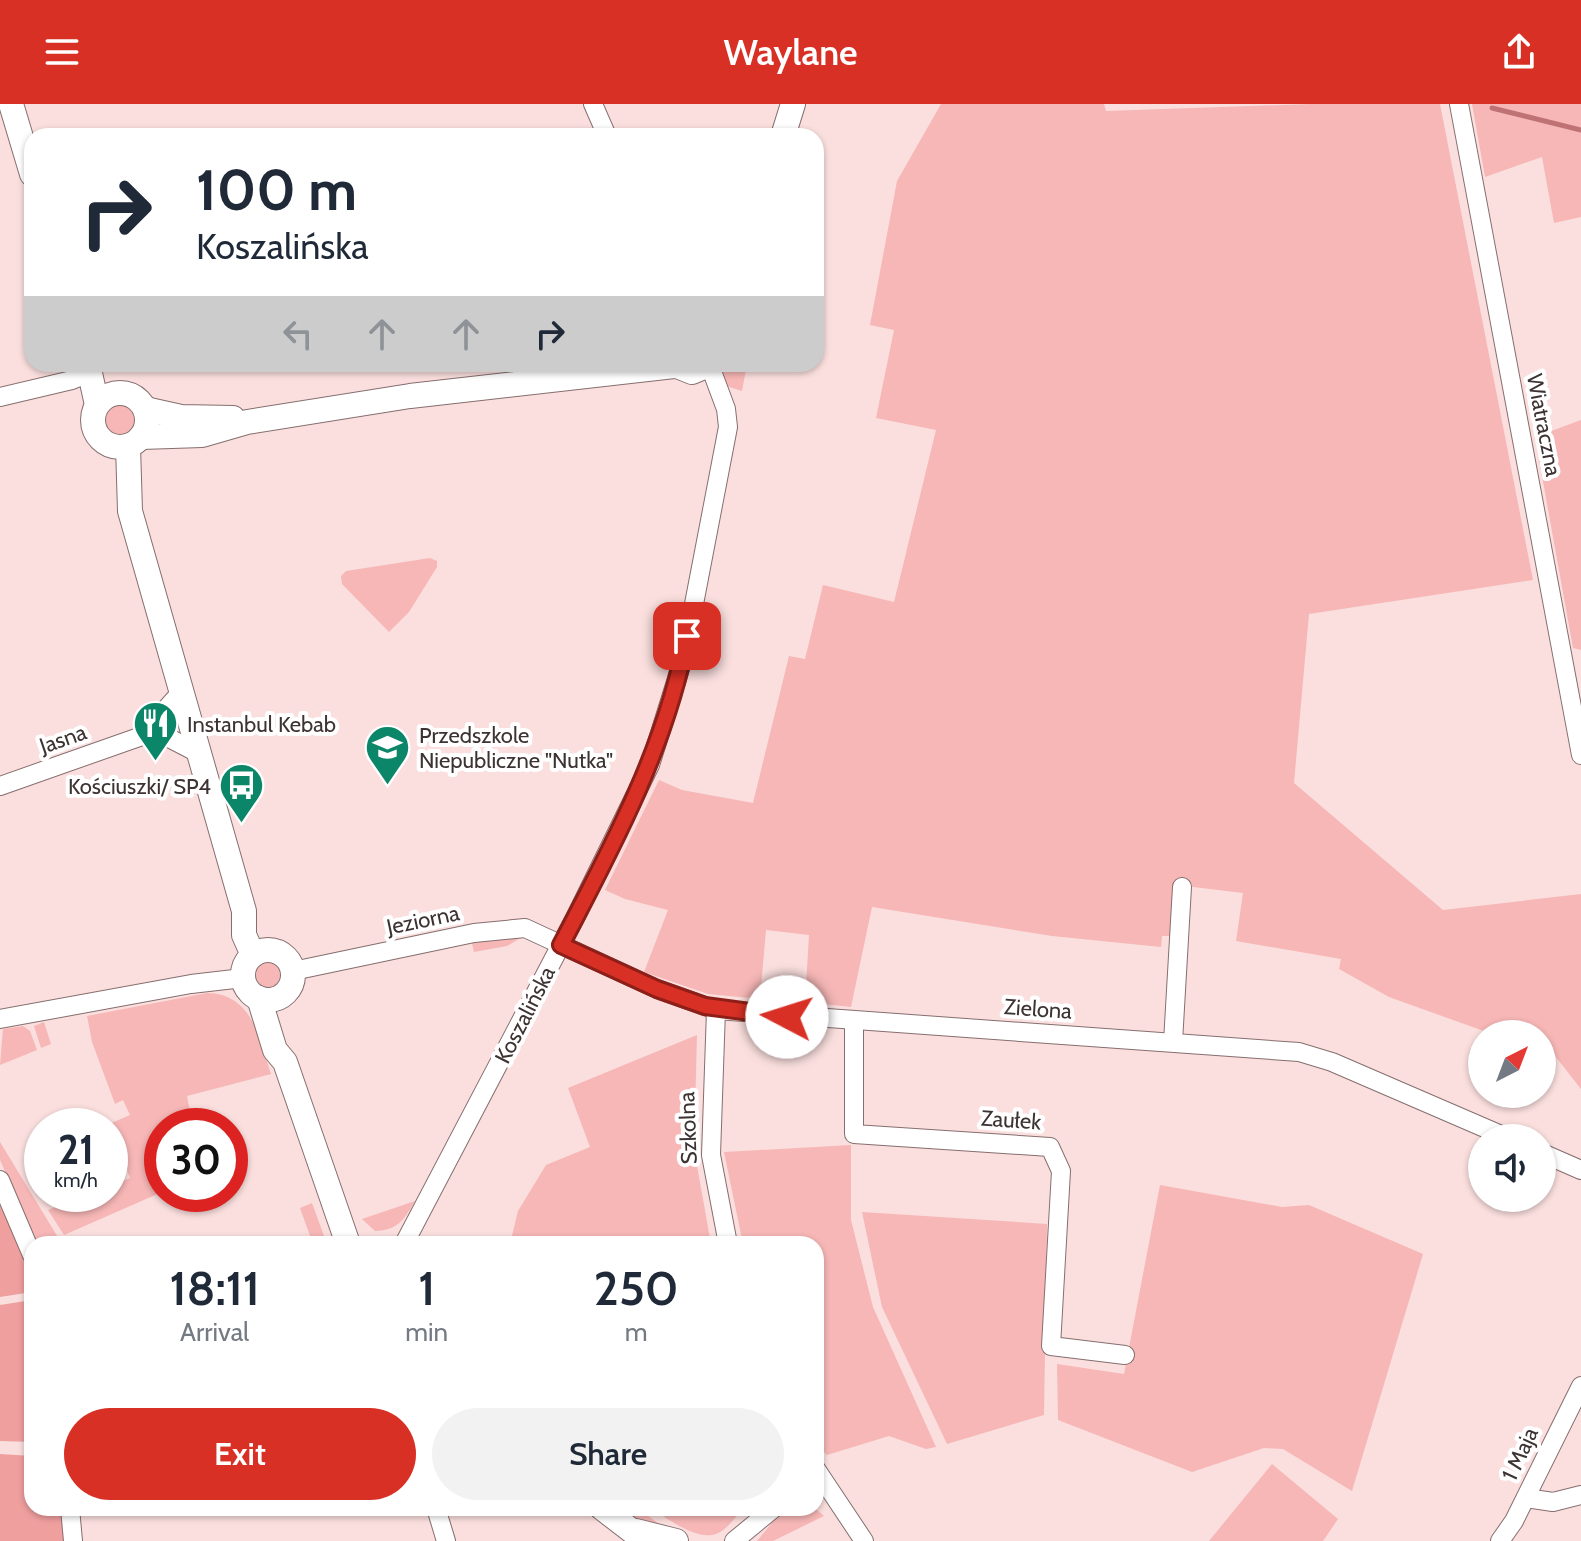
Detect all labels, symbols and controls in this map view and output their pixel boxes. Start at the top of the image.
icon: menu [40,30,84,74]
text: Waylane [723,30,858,74]
icon: share [1497,30,1541,74]
text: 100 m [196,156,357,224]
icon: right [64,160,168,264]
text: Koszalińska [196,224,368,268]
icon: left [276,312,320,356]
icon: ahead [360,312,404,356]
icon: ahead [444,312,488,356]
icon: right [528,312,572,356]
street label: Wiatraczna [1521,372,1567,479]
pin [653,602,721,670]
icon: arrive [665,614,709,658]
restaurant icon: Instanbul Kebab [132,700,180,763]
place label: Instanbul Kebab [187,711,336,738]
street label: Jasna [35,718,90,760]
place label: Przedszkole Niepubliczne "Nutka" [419,722,613,774]
school or university icon: Przedszkole Niepubliczne "Nutka" [364,724,412,787]
bus stop icon: Kościuszki/ SP4 [218,762,266,825]
place label: Kościuszki/ SP4 [68,773,211,800]
street label: Jeziorna [383,899,462,941]
street label: Koszalińska [489,962,561,1068]
position arrow [745,975,829,1059]
street label: Zielona [1003,993,1073,1025]
north arrow [1468,1020,1556,1108]
map controls [1468,1020,1556,1212]
street label: Szkolna [673,1091,703,1165]
street label: Zaułek [980,1104,1042,1136]
speed limit sign: 30 [144,1108,248,1212]
button: sound [1468,1124,1556,1212]
text: 21 [58,1125,94,1174]
text: km/h [54,1168,98,1192]
text: 18:11 [169,1259,260,1317]
text: 1 [418,1259,435,1317]
text: 250 [594,1259,679,1317]
text: Arrival [180,1316,249,1348]
text: min [405,1316,448,1348]
text: m [625,1316,647,1348]
button: Exit [64,1408,416,1500]
button: Share [432,1408,784,1500]
street label: 1 Maja [1496,1423,1544,1485]

